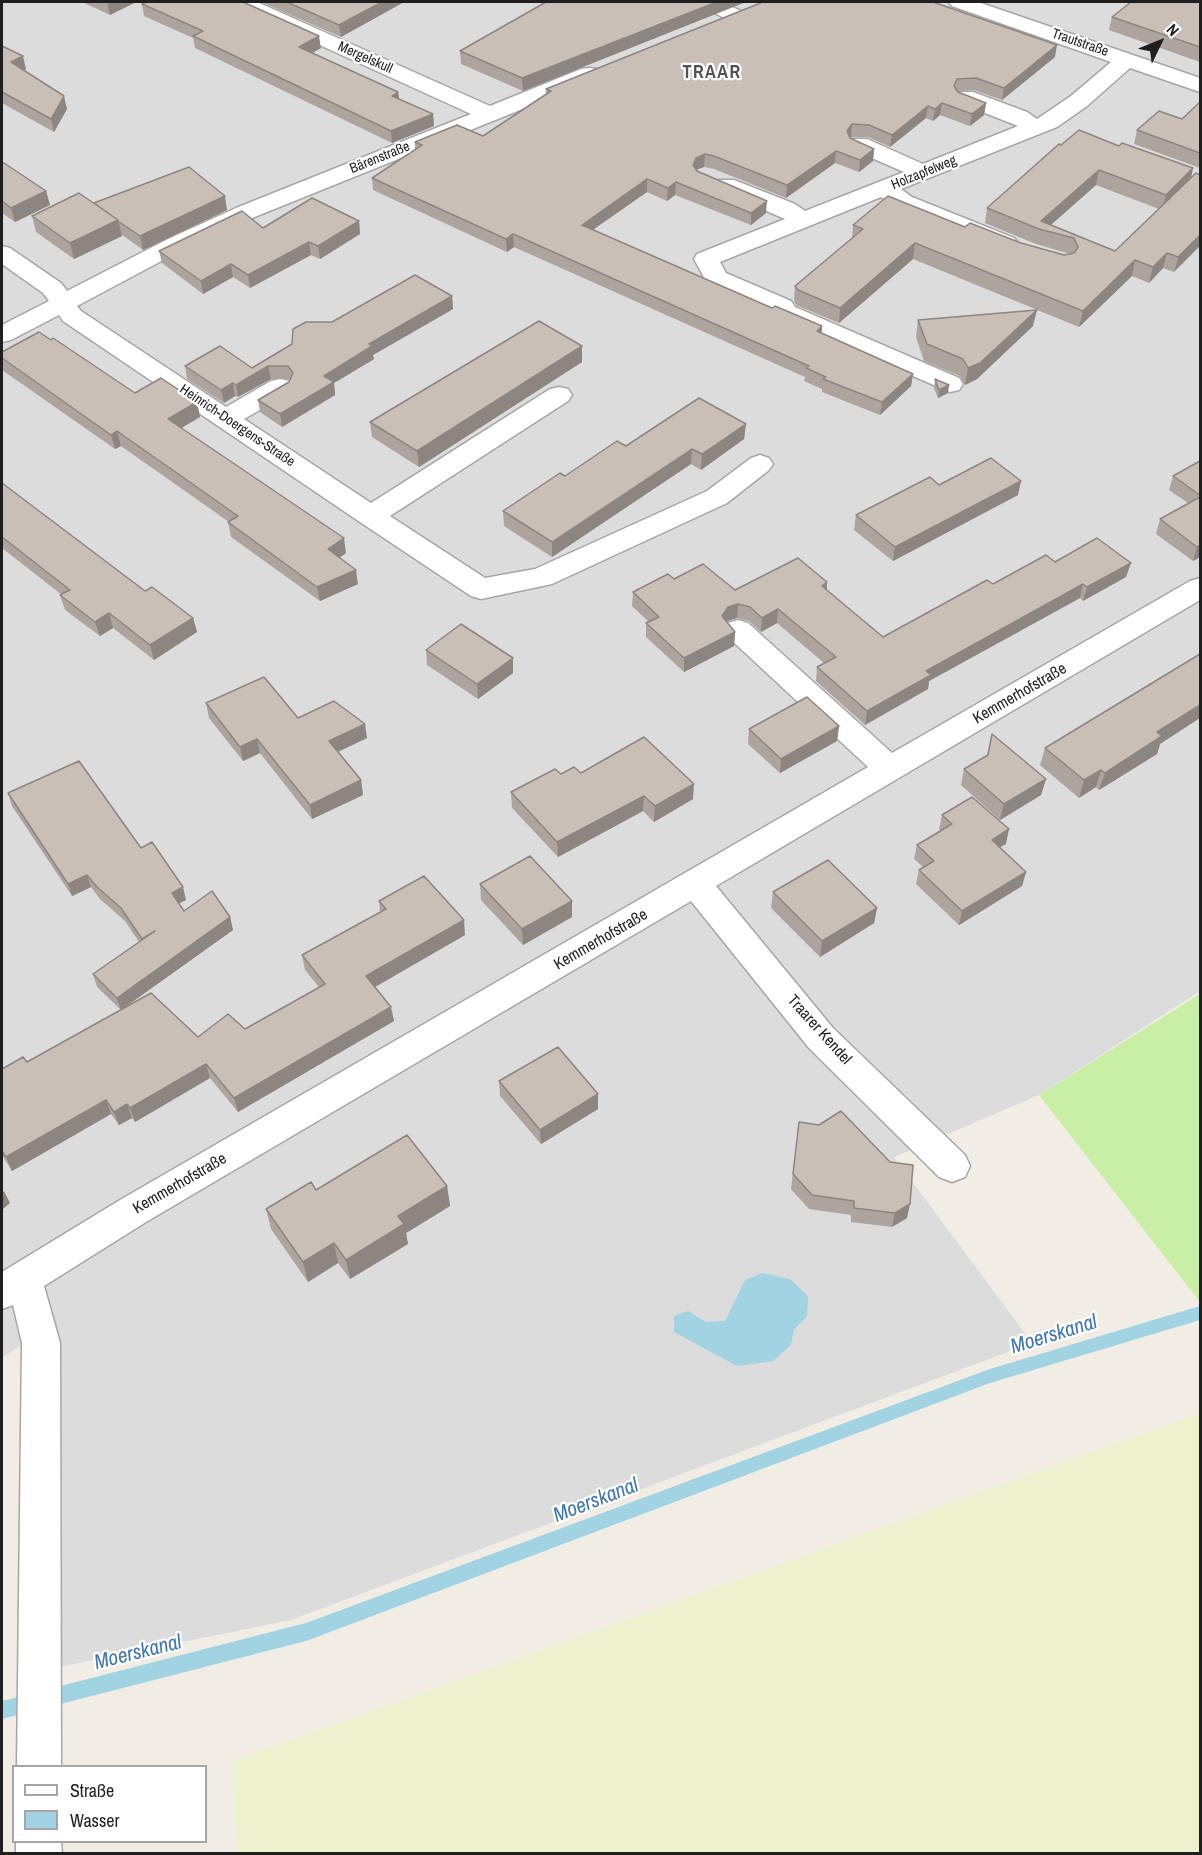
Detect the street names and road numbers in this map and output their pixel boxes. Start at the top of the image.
street label: Trautstraße [1049,25,1111,61]
street label: Mergelskull [335,39,395,77]
street label: Bärenstraße [348,138,412,178]
street label: Holzapfelweg [889,152,959,194]
street label: Heinrich-Doergens-Straße [176,381,298,471]
street label: Kemmerhofstraße [970,659,1070,729]
street label: Kemmerhofstraße [551,905,651,975]
street label: Traarer Kendel [783,991,855,1069]
street label: Kemmerhofstraße [130,1149,230,1219]

